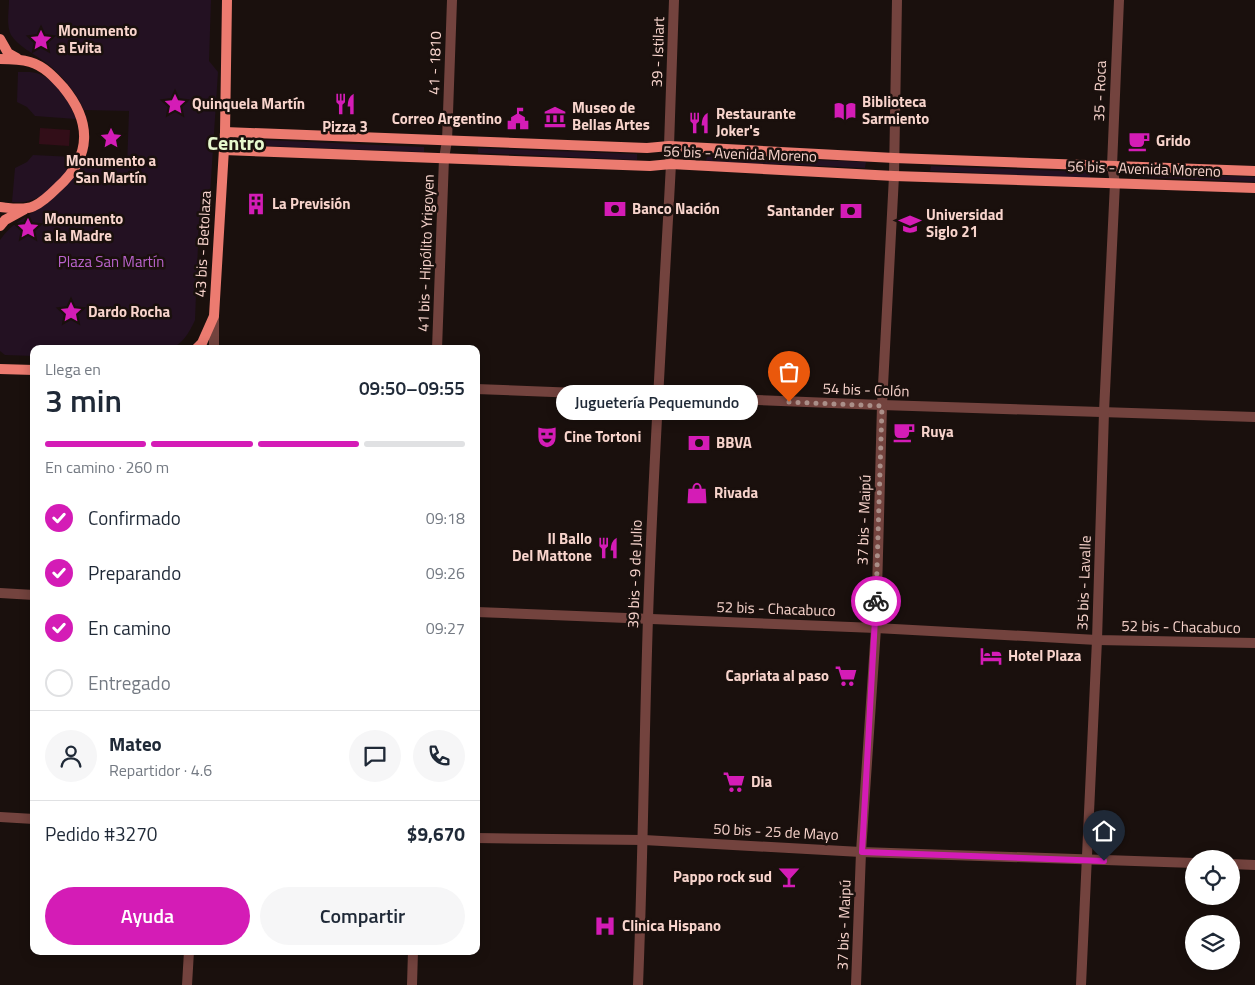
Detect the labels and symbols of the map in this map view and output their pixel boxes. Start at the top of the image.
street label: 39 - Istilart [645,16,670,88]
place label: Monumento a Evita [58,19,137,59]
place icon: Monumento a Evita [28,27,54,53]
street label: 41 - 1810 [422,31,447,95]
street label: 35 - Roca [1087,60,1112,122]
place label: Biblioteca Sarmiento [862,90,929,130]
place icon: Quinquela Martín [162,91,188,117]
restaurant icon: Pizza 3 [332,91,358,117]
place label: Quinquela Martín [192,92,305,115]
place label: Museo de Bellas Artes [572,96,650,136]
library icon: Biblioteca Sarmiento [832,98,858,124]
place label: Restaurante Joker's [716,102,796,142]
museum icon: Museo de Bellas Artes [542,104,568,130]
public building icon: Correo Argentino [505,106,531,132]
place label: Correo Argentino [392,107,502,130]
restaurant icon: Restaurante Joker's [686,110,712,136]
place label: Pizza 3 [322,115,368,138]
place icon: Monumento a San Martín [98,125,124,151]
district label: Centro [207,127,265,158]
cafe icon: Grido [1126,128,1152,154]
place label: Grido [1156,129,1191,152]
street label: 56 bis - Avenida Moreno [663,139,817,168]
place label: Monumento a San Martín [66,149,156,189]
street label: 56 bis - Avenida Moreno [1067,154,1221,183]
street label: 41 bis - Hipólito Yrigoyen [411,174,440,332]
street label: 43 bis - Betolaza [188,190,217,298]
building icon: La Previsión [243,191,269,217]
place label: La Previsión [272,192,351,215]
bank icon: Banco Nación [602,196,628,222]
place label: Banco Nación [632,197,720,220]
bank icon: Santander [838,198,864,224]
place label: Santander [767,199,834,222]
place label: Universidad Siglo 21 [926,203,1004,243]
place label: Monumento a la Madre [44,207,123,247]
school or university icon: Universidad Siglo 21 [897,211,923,237]
place icon: Monumento a la Madre [15,215,41,241]
park label: Plaza San Martín [58,250,164,273]
place icon: Dardo Rocha [58,299,84,325]
place label: Dardo Rocha [88,300,170,323]
pin [768,351,810,402]
street label: 54 bis - Colón [822,376,910,403]
callout: Juguetería Pequemundo [556,384,759,420]
cafe icon: Ruya [891,419,917,445]
place label: Ruya [921,420,954,443]
theatre icon: Cine Tortoni [534,424,560,450]
place label: Cine Tortoni [564,425,641,448]
bank icon: BBVA [686,430,712,456]
place label: BBVA [716,431,752,454]
street label: 37 bis - Maipú [850,474,877,566]
shop icon: Rivada [684,480,710,506]
place label: Rivada [714,481,758,504]
street label: 39 bis - 9 de Julio [621,519,648,629]
place label: Il Ballo Del Mattone [512,527,592,567]
restaurant icon: Il Ballo Del Mattone [595,535,621,561]
street label: 35 bis - Lavalle [1070,535,1097,631]
courier [851,576,901,626]
street label: 52 bis - Chacabuco [716,595,836,622]
street label: 52 bis - Chacabuco [1121,614,1241,639]
hotel icon: Hotel Plaza [978,643,1004,669]
place label: Hotel Plaza [1008,644,1082,667]
supermarket icon: Capriata al paso [833,663,859,689]
place label: Capriata al paso [726,664,829,687]
supermarket icon: Dia [721,769,747,795]
place label: Dia [751,770,772,793]
pin [1083,810,1125,861]
street label: 50 bis - 25 de Mayo [713,817,839,846]
bar icon: Pappo rock sud [776,864,802,890]
place label: Pappo rock sud [673,865,772,888]
street label: 37 bis - Maipú [830,879,857,971]
hospital icon: Clinica Hispano [592,913,618,939]
place label: Clinica Hispano [622,914,721,937]

